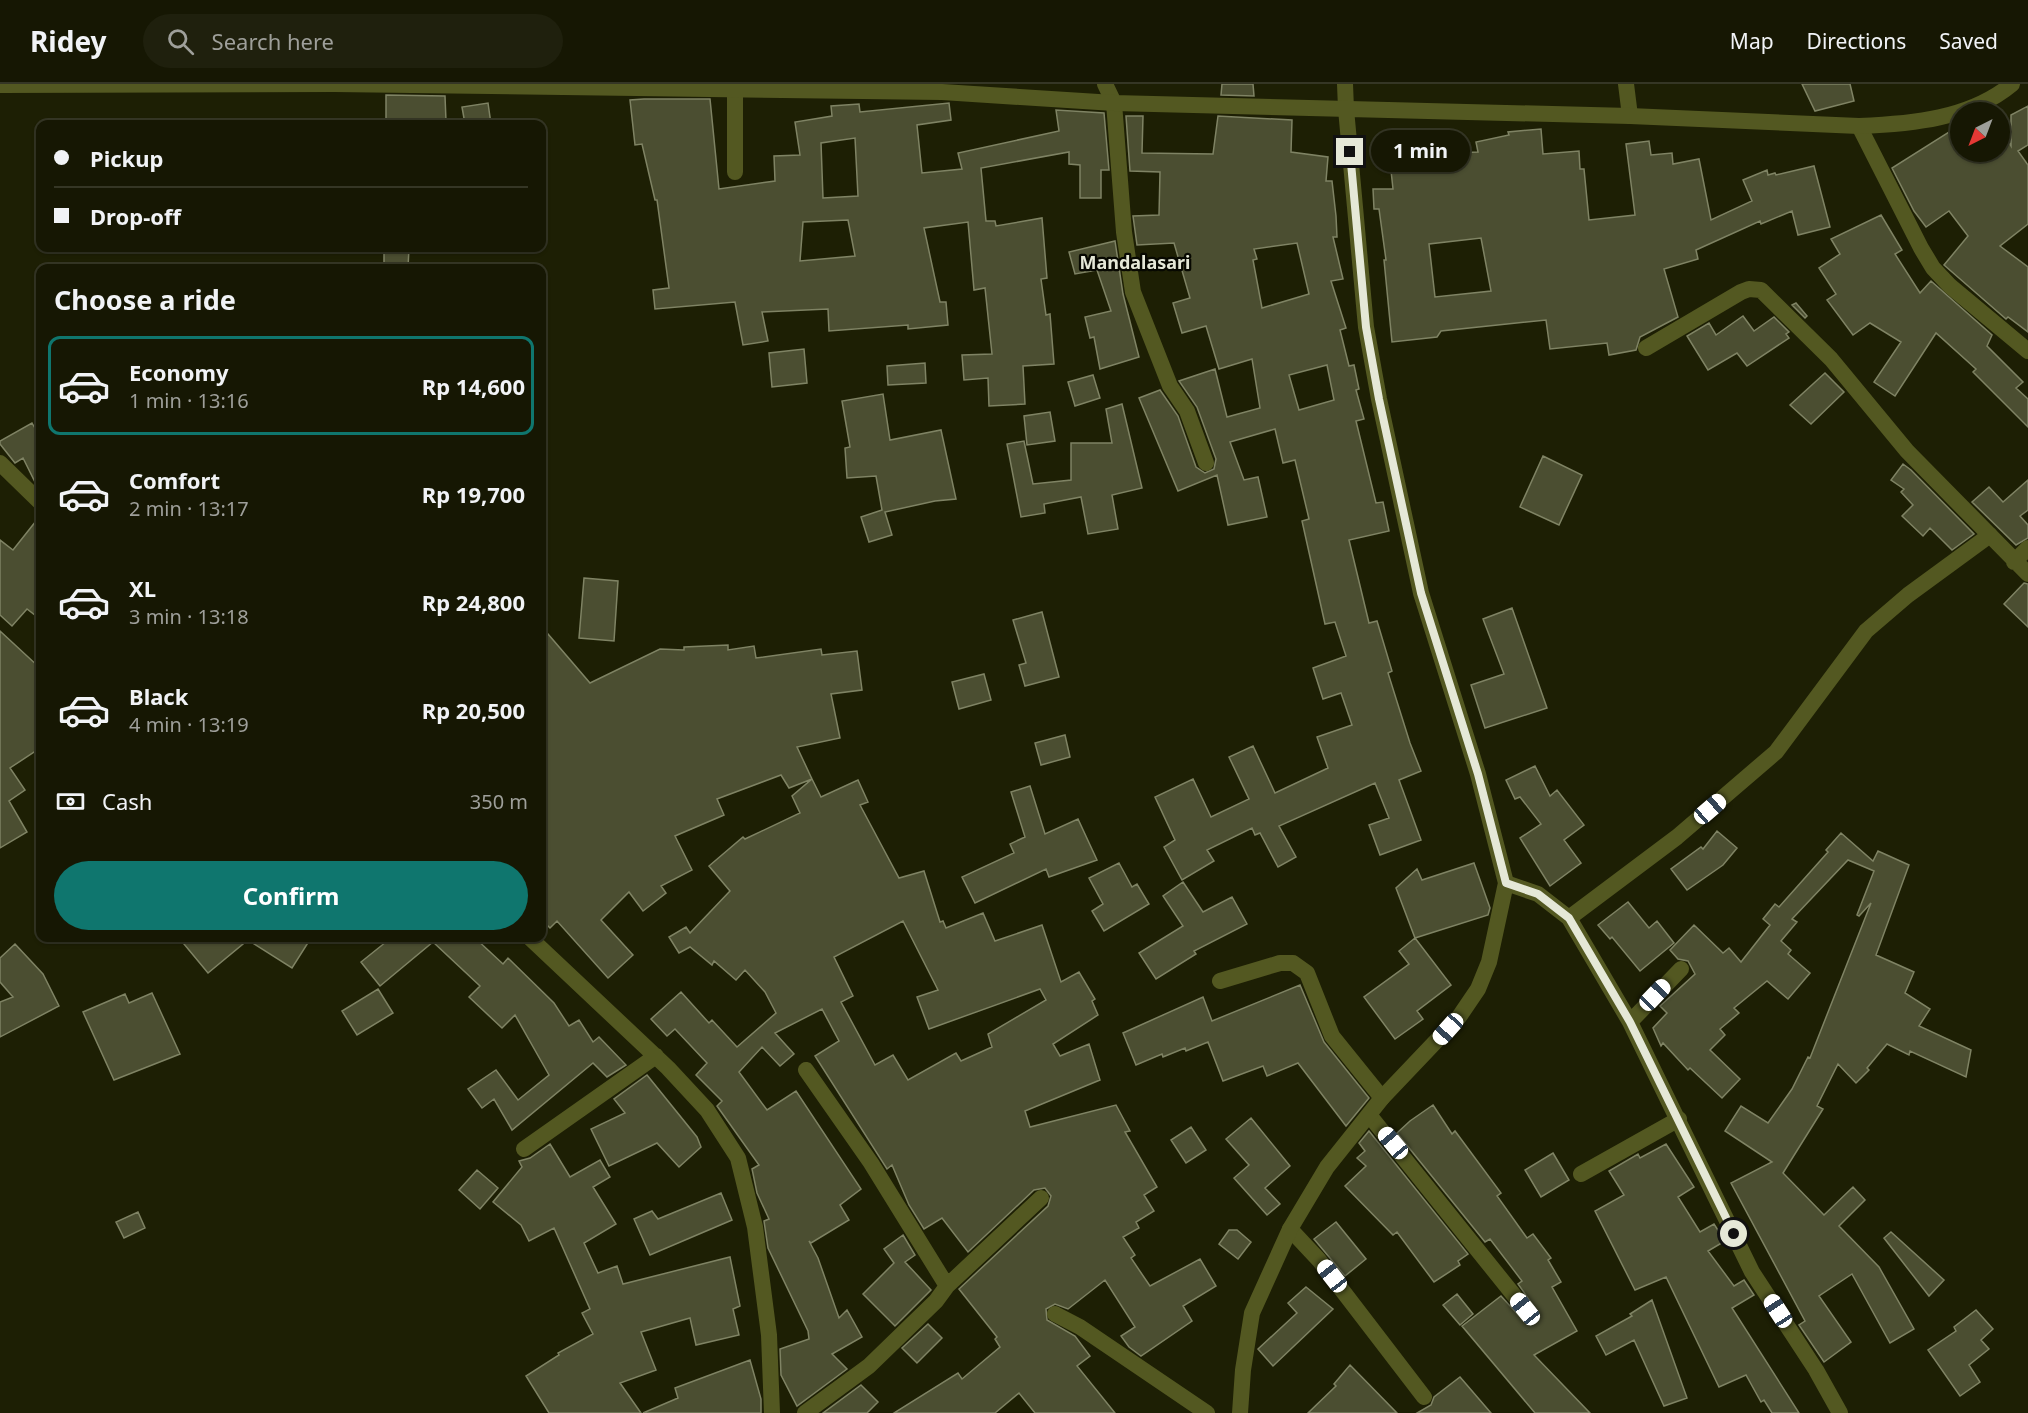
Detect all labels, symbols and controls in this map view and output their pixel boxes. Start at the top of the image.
search box [143,14,563,68]
text: Ridey [30,22,107,60]
icon: search [164,25,197,58]
text: Search here [212,26,334,56]
text: Map [1730,27,1774,55]
text: Directions [1807,27,1906,55]
text: Saved [1939,27,1998,55]
north arrow [1950,102,2010,162]
map controls [1950,102,2010,162]
callout: 1 min [1371,131,1470,173]
text: 1 min [1393,137,1448,164]
route end [1336,138,1363,165]
text: Pickup [90,143,163,173]
text: Drop-off [90,201,181,231]
district label: Mandalasari [1079,250,1191,274]
text: Choose a ride [54,281,236,318]
text: Economy [129,357,228,387]
icon: car [57,359,111,413]
text: Rp 14,600 [422,371,525,401]
text: 1 min · 13:16 [129,387,249,414]
text: Comfort [129,465,220,495]
icon: car [57,467,111,521]
text: Rp 19,700 [422,479,525,509]
text: 2 min · 13:17 [129,495,249,522]
text: XL [129,573,156,603]
icon: car [57,575,111,629]
text: Rp 24,800 [422,587,525,617]
text: 3 min · 13:18 [129,603,249,630]
text: Black [129,681,188,711]
icon: car [57,683,111,737]
text: Rp 20,500 [422,695,525,725]
text: 4 min · 13:19 [129,711,249,738]
icon: cash [54,785,87,818]
text: Cash [102,786,152,816]
text: 350 m [470,788,528,815]
car [1691,790,1729,828]
button: Confirm [54,861,528,930]
car [1636,976,1674,1014]
car [1429,1010,1467,1048]
car [1375,1123,1411,1163]
route start [1720,1220,1747,1247]
car [1314,1256,1350,1296]
car [1507,1289,1543,1329]
car [1761,1291,1795,1331]

